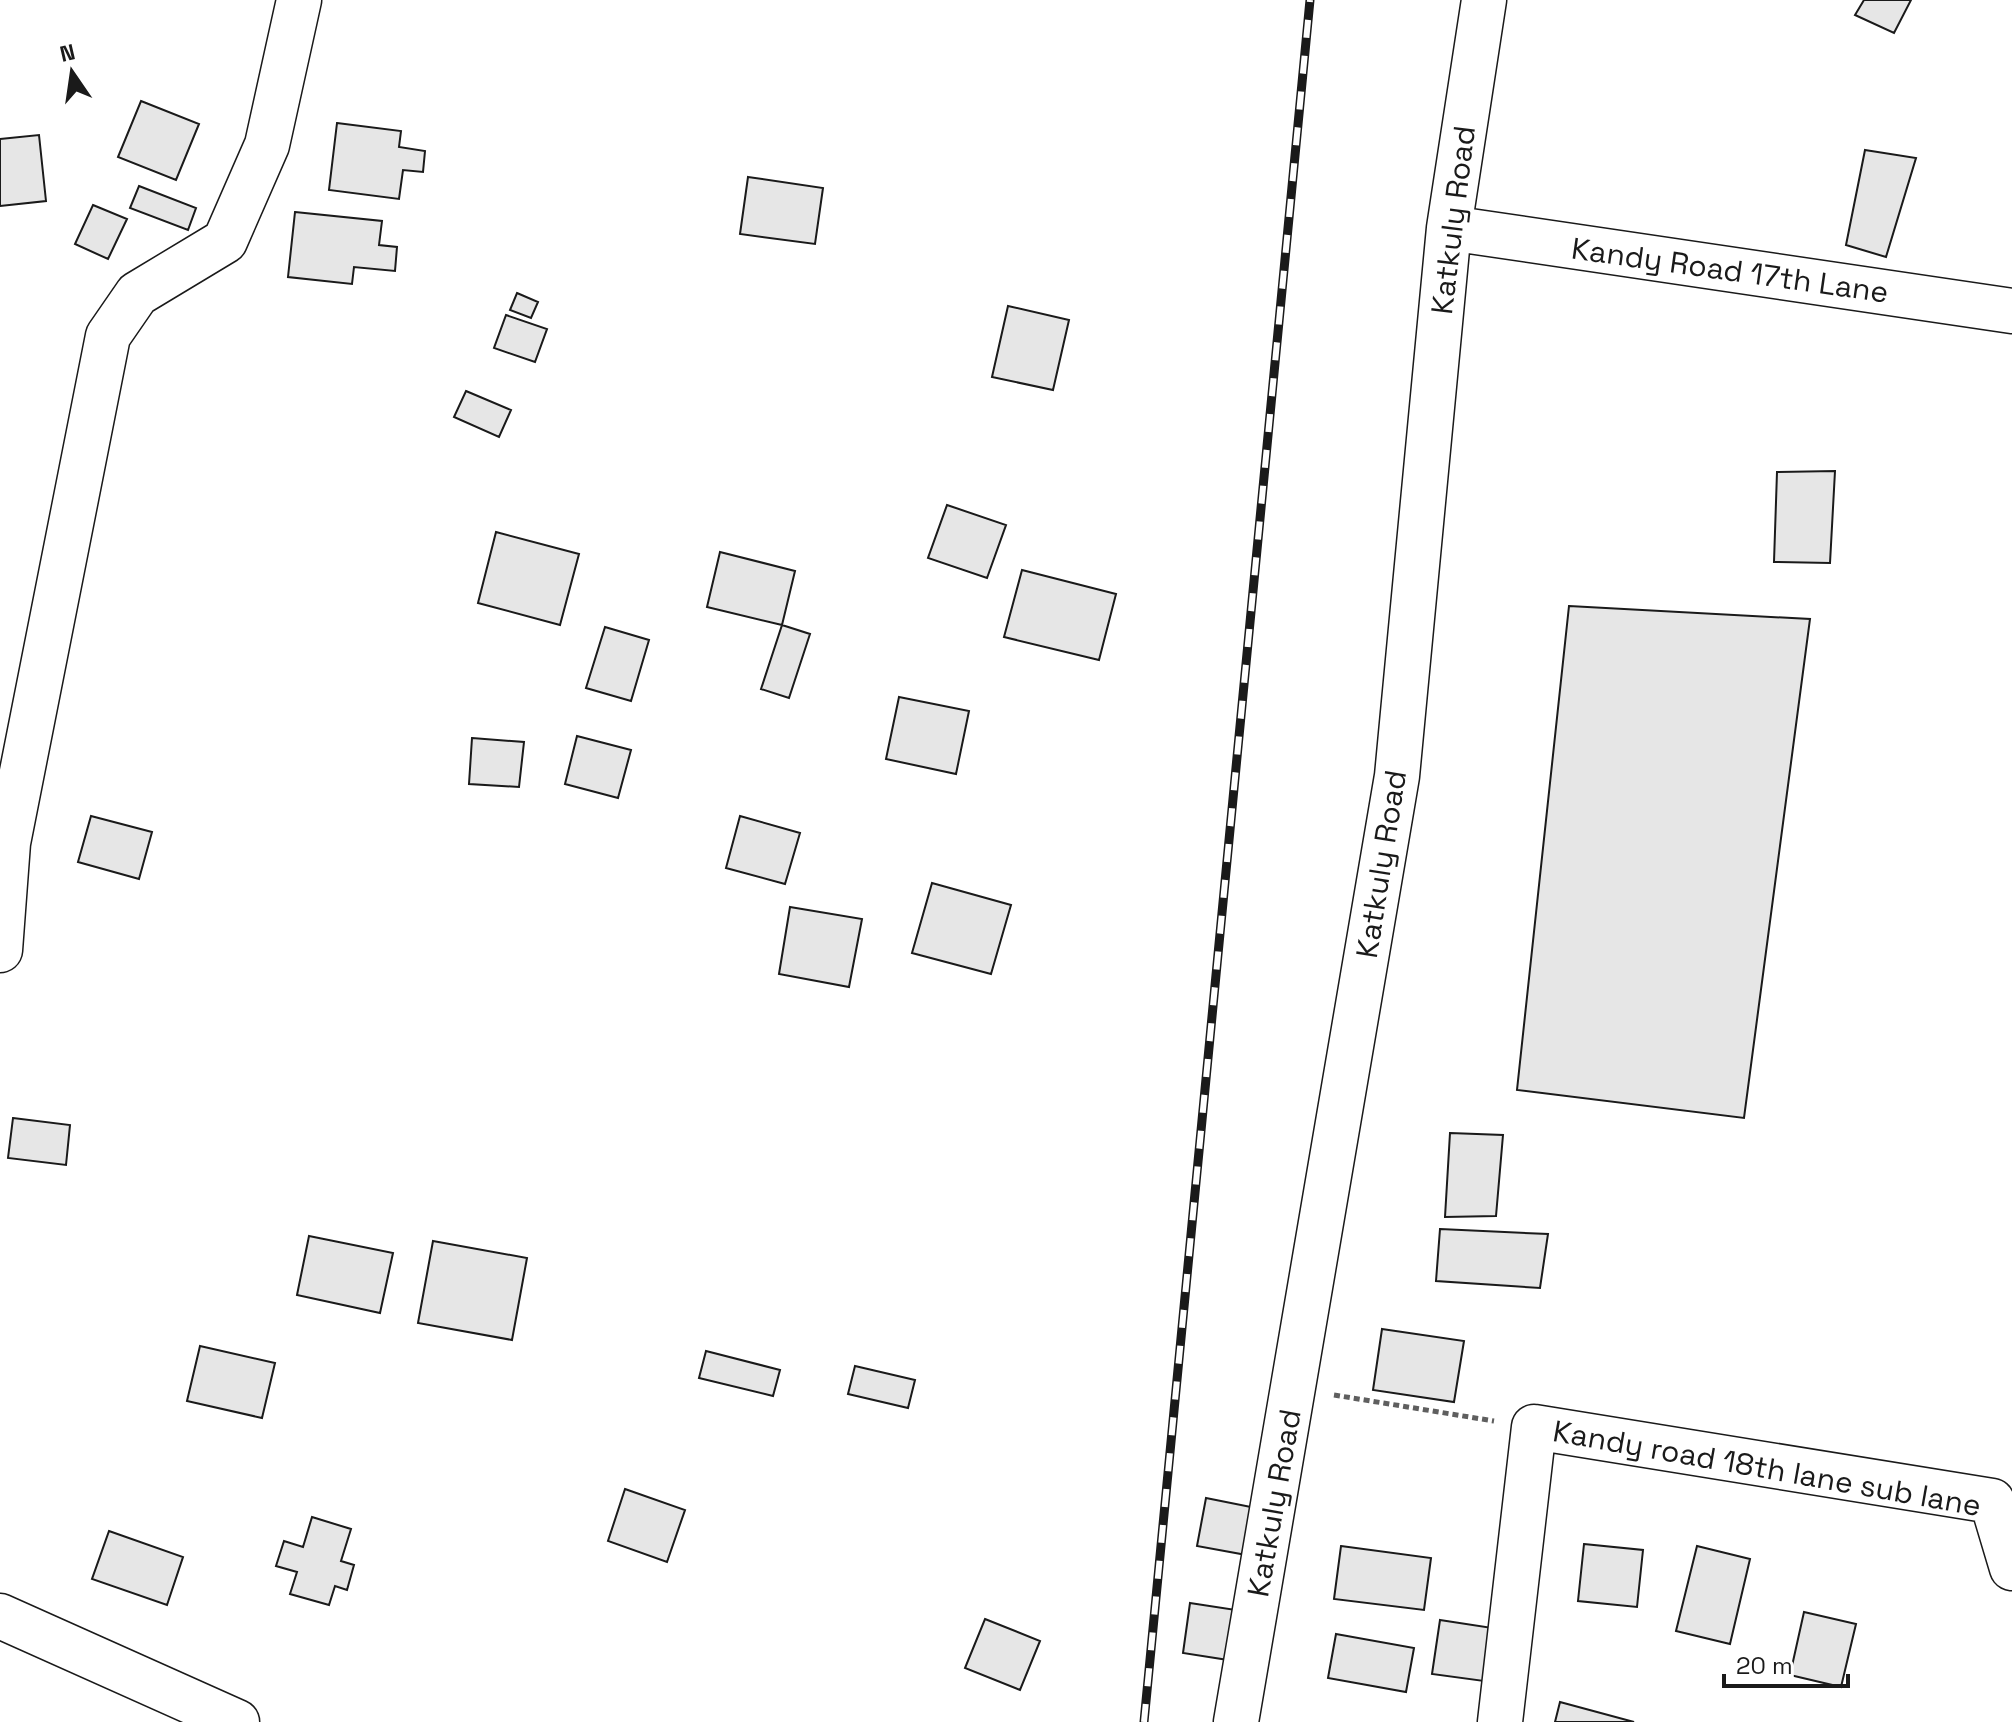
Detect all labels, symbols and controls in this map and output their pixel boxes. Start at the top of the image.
north arrow [32,32,112,112]
text: N [57,37,78,68]
street label: Katkuly Road [1422,123,1484,317]
street label: Kandy Road 17th Lane [1569,228,1891,312]
street label: Katkuly Road [1347,767,1415,961]
street label: Katkuly Road [1238,1406,1310,1600]
street label: Kandy road 18th lane sub lane [1550,1411,1984,1525]
scale bar [1724,1638,1848,1688]
text: 20 m [1736,1650,1793,1681]

